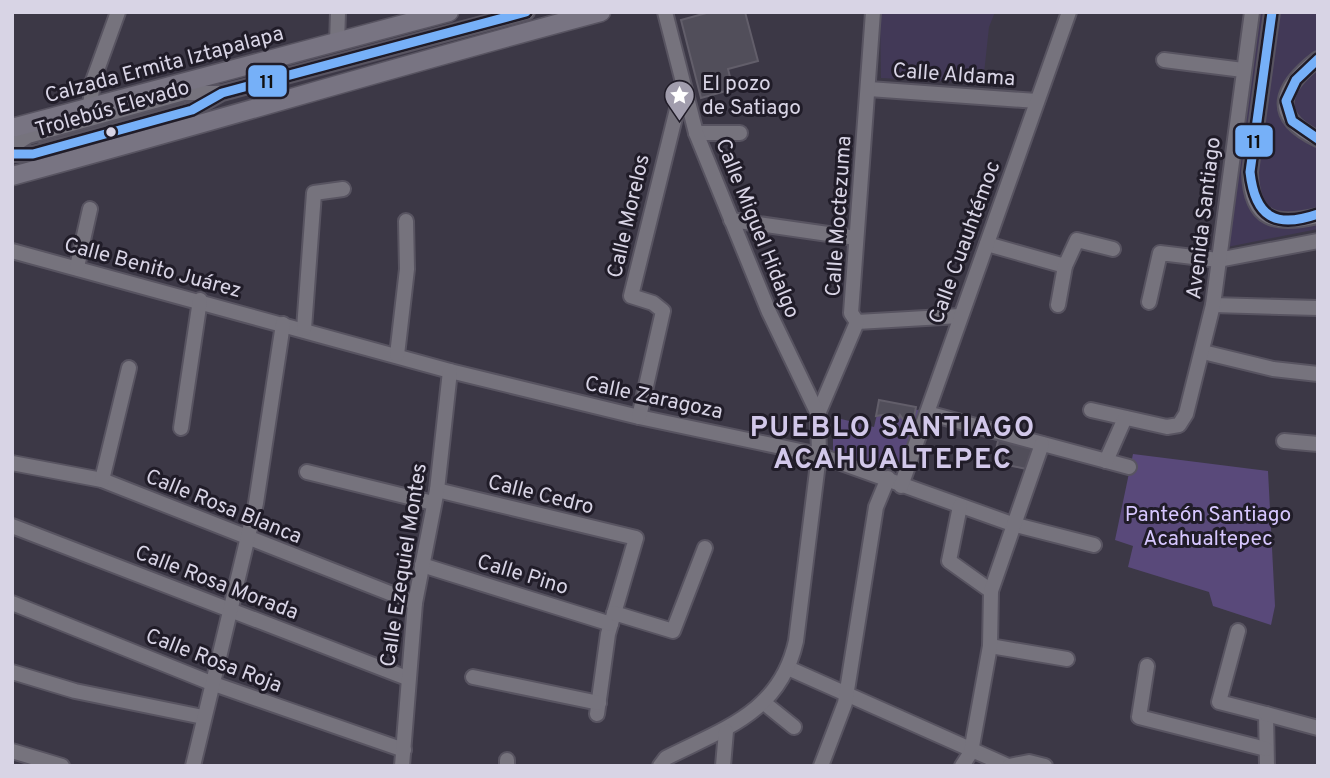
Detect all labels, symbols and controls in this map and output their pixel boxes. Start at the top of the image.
street label: Calzada Ermita Iztapalapa [42,21,287,110]
street label: Calle Aldama [892,58,1016,93]
line badge: 11 [247,64,288,98]
text: 11 [259,71,275,95]
place label: El pozo de Satiago [702,71,801,122]
street label: Trolebús Elevado [32,75,193,144]
place icon: El pozo de Satiago [662,78,696,122]
line badge: 11 [1234,124,1274,158]
unlabelled marker [104,125,118,139]
text: 11 [1246,131,1262,155]
street label: Calle Miguel Hidalgo [708,135,805,322]
street label: Calle Moctezuma [820,135,859,298]
street label: Avenida Santiago [1181,135,1228,301]
street label: Calle Morelos [602,152,657,281]
street label: Calle Cuauhtémoc [923,157,1007,328]
street label: Calle Benito Juárez [61,232,244,305]
street label: Calle Zaragoza [582,371,725,426]
district label: PUEBLO SANTIAGO ACAHUALTEPEC [750,411,1036,479]
street label: Calle Ezequiel Montes [375,461,434,669]
street label: Calle Rosa Blanca [141,464,306,551]
street label: Calle Cedro [485,469,596,522]
park label: Panteón Santiago Acahualtepec [1125,502,1291,553]
street label: Calle Rosa Morada [131,540,302,627]
street label: Calle Pino [474,549,572,602]
street label: Calle Rosa Roja [141,623,286,700]

